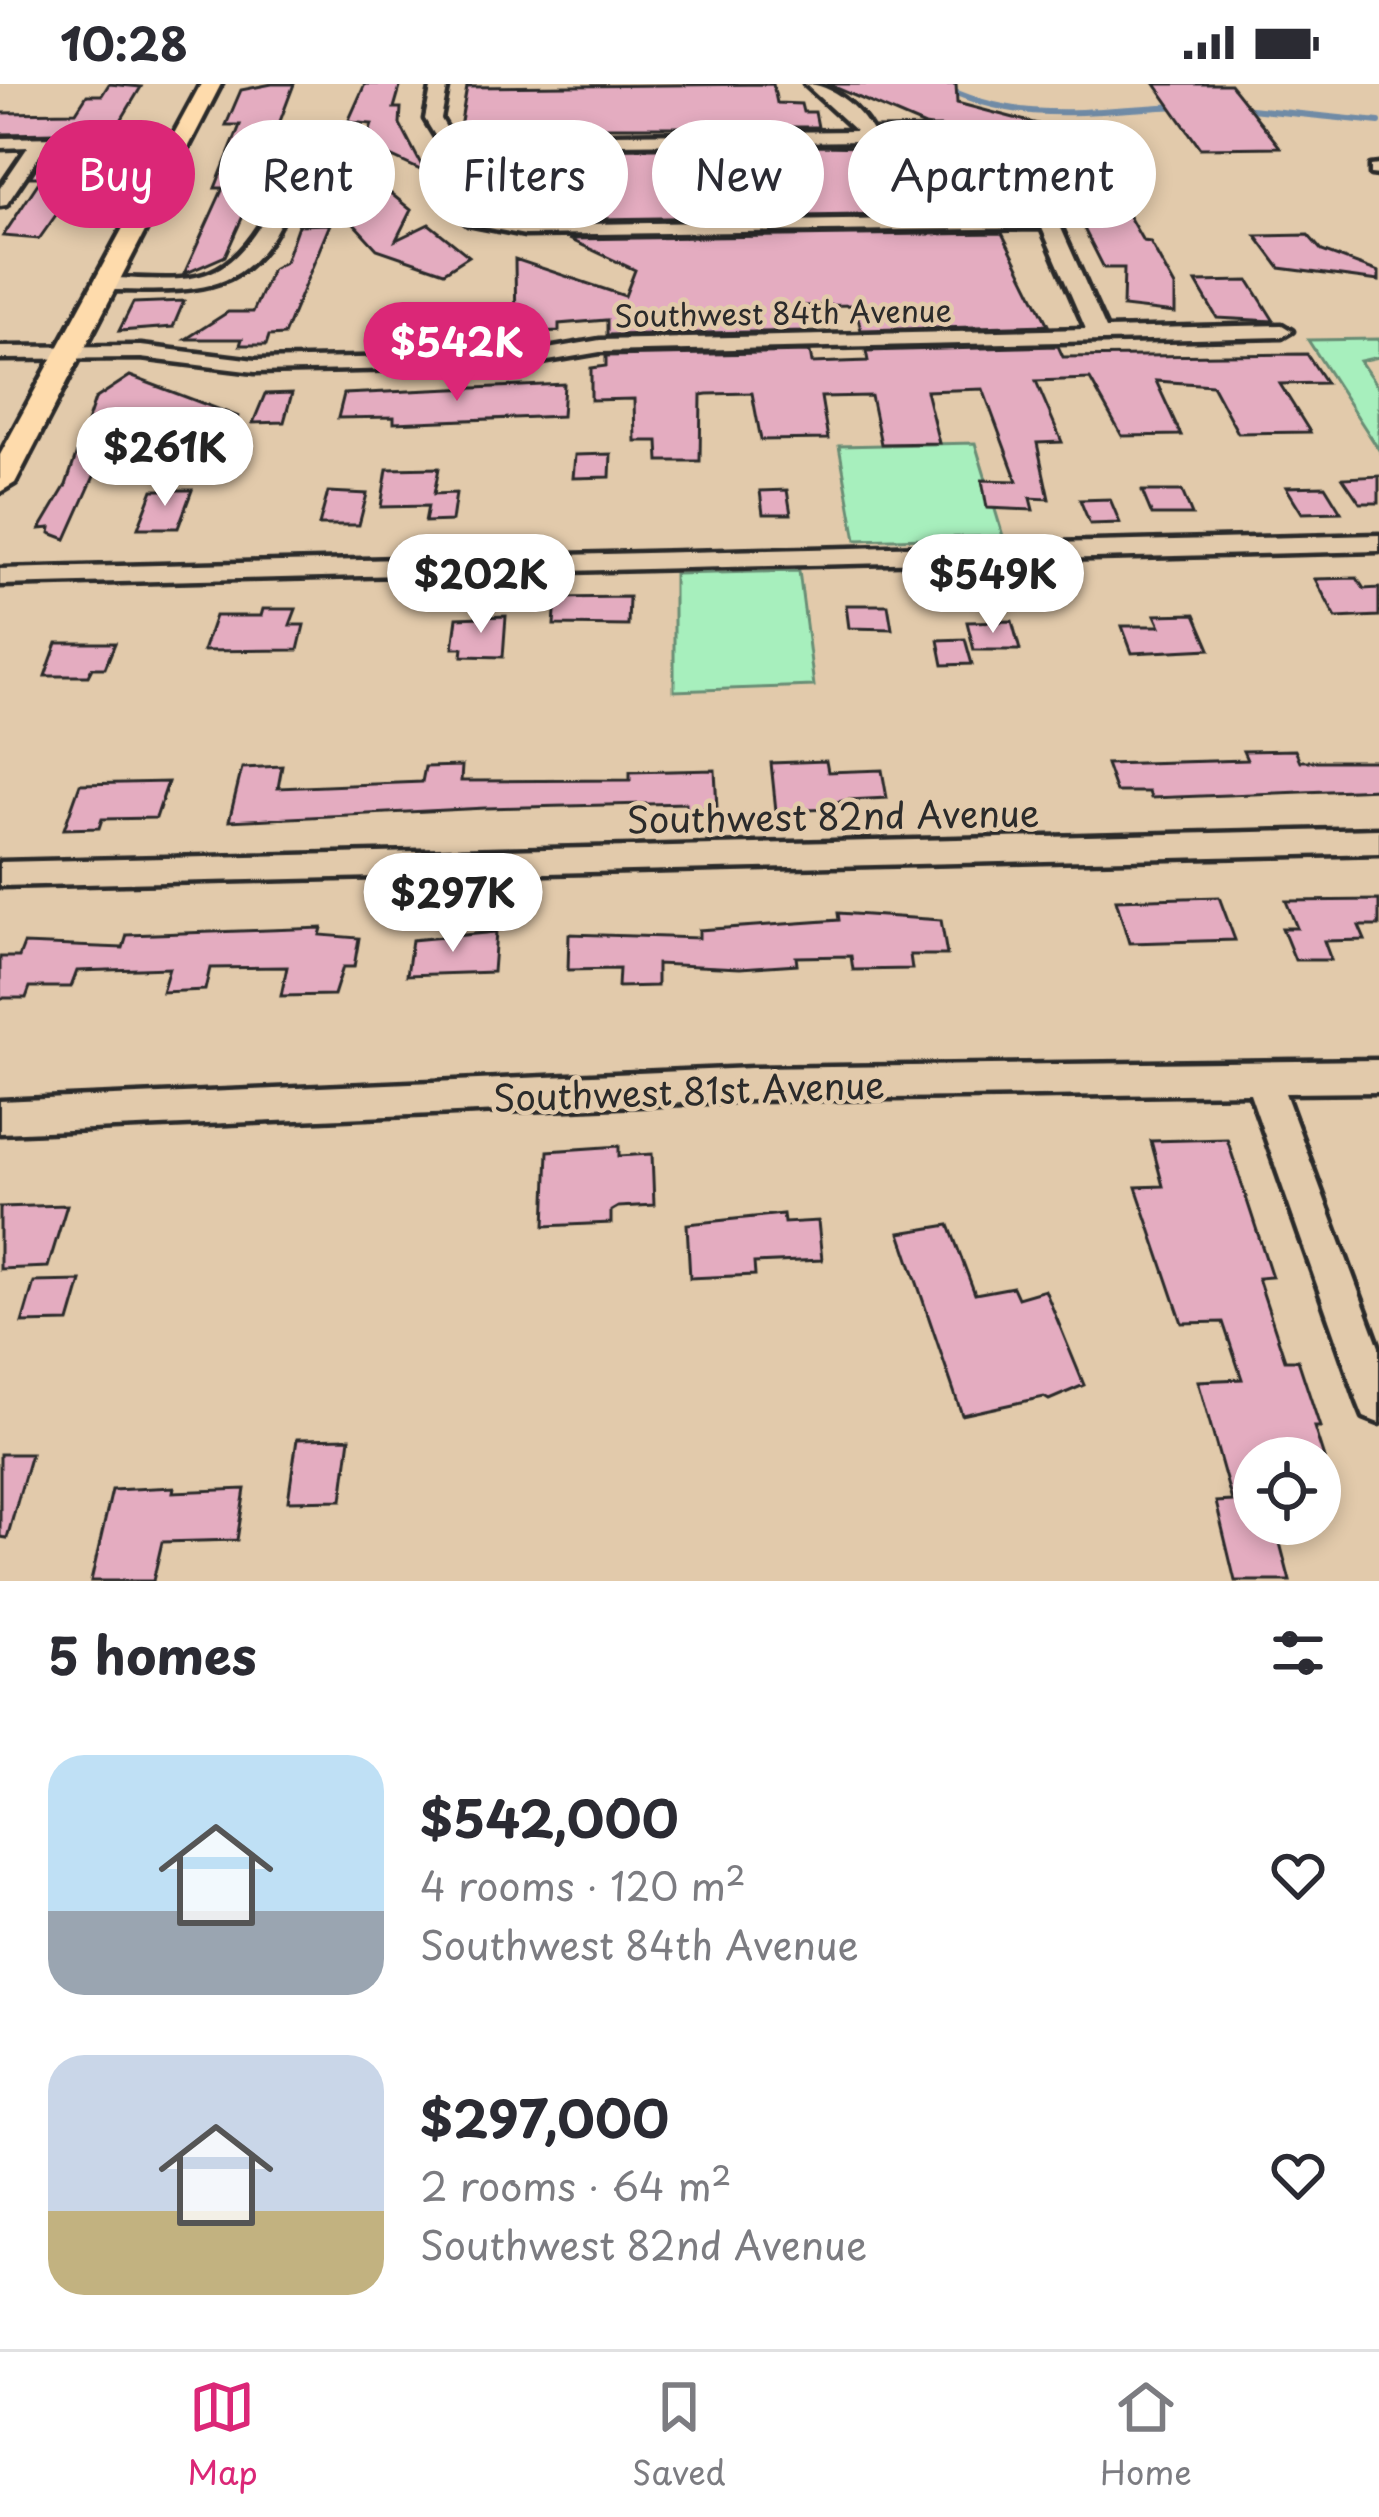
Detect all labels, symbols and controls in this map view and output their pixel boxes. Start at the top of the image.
text: 10:28 [60,8,188,76]
chip: Buy [36,120,195,228]
chip: Rent [219,120,395,228]
chip: Filters [419,120,628,228]
chip: New [652,120,824,228]
chip: Apartment [848,120,1156,228]
street label: Southwest 84th Avenue [614,287,952,337]
pin: $542K [373,302,541,404]
text: $542K [390,311,524,370]
pin: $261K [81,407,249,509]
text: $261K [103,416,227,475]
pin: $202K [397,534,565,636]
pin: $549K [909,534,1077,636]
text: $202K [414,543,548,602]
text: $549K [929,543,1057,602]
street label: Southwest 82nd Avenue [626,784,1040,846]
pin: $297K [369,853,537,955]
text: $297K [391,862,515,921]
street label: Southwest 81st Avenue [492,1056,886,1124]
map controls [1233,1437,1341,1545]
button: locate [1233,1437,1341,1545]
text: 5 homes [48,1615,257,1692]
icon: filters [1265,1620,1331,1686]
text: $542,000 [420,1778,679,1855]
icon: home [144,1803,288,1947]
icon: heart [1265,1842,1331,1908]
text: 4 rooms · 120 m² [420,1855,746,1914]
text: Southwest 84th Avenue [420,1914,859,1973]
text: $297,000 [420,2078,669,2155]
icon: home [144,2103,288,2247]
icon: heart [1265,2142,1331,2208]
text: 2 rooms · 64 m² [420,2155,732,2214]
text: Southwest 82nd Avenue [420,2214,867,2273]
tab: Map [187,2374,258,2496]
tab: Saved [632,2374,726,2496]
tab: Home [1100,2374,1192,2496]

